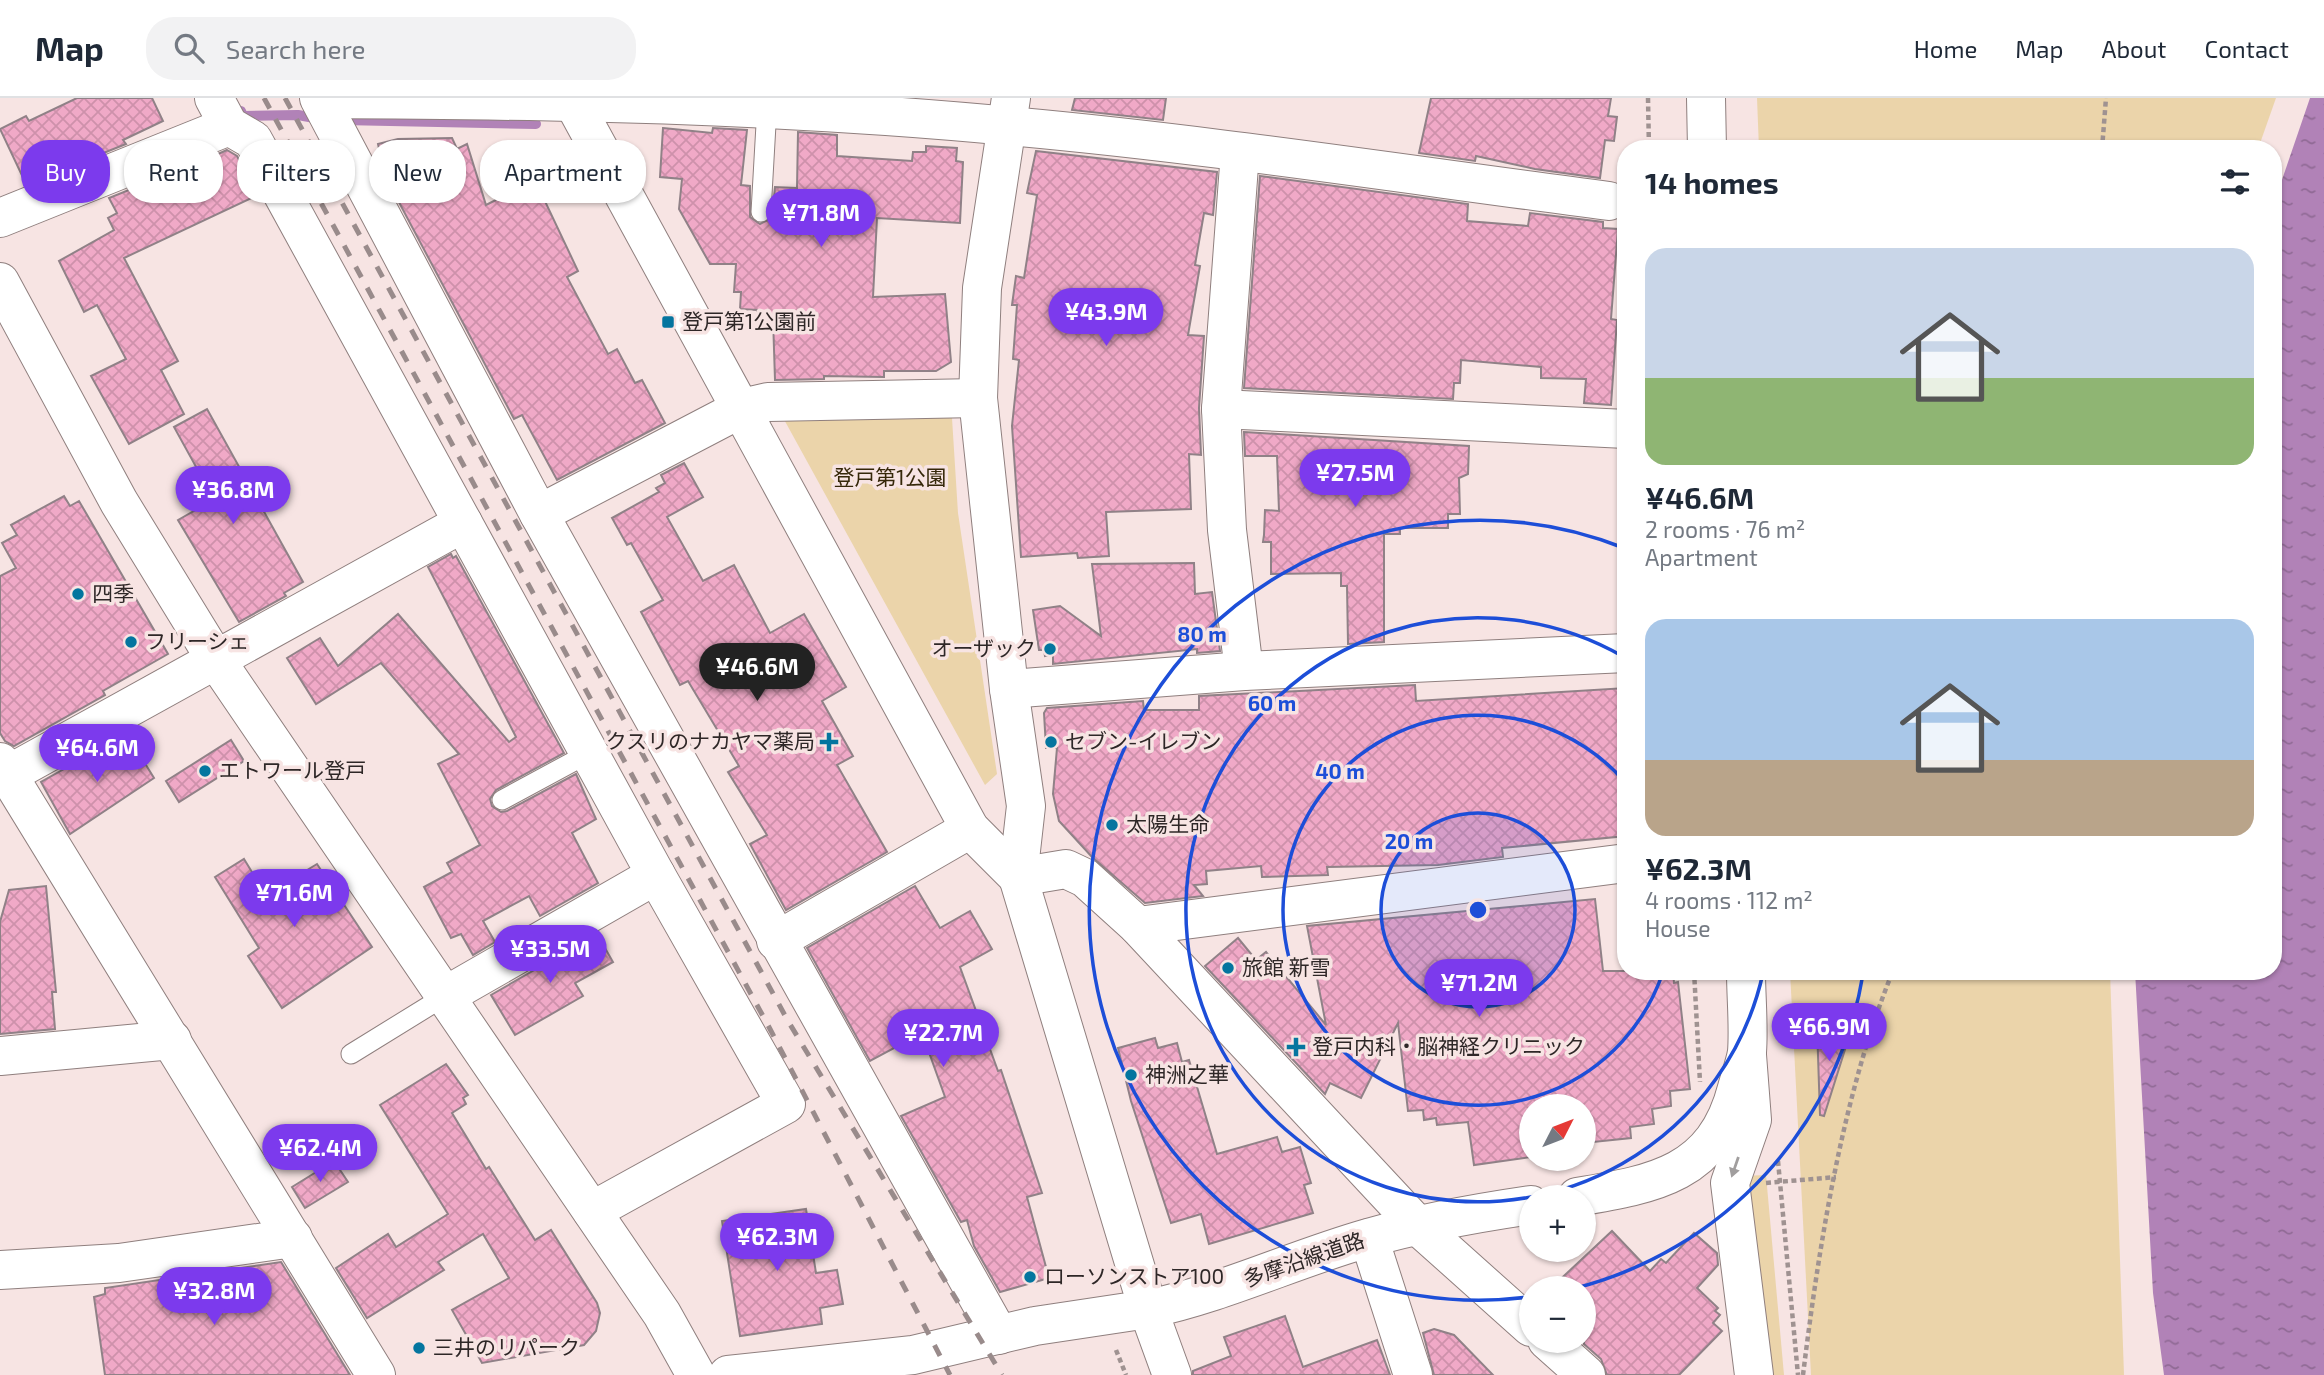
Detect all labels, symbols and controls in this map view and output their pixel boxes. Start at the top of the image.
search box [146,17,636,80]
text: Map [35,28,104,68]
icon: search [170,29,208,67]
text: Search here [226,33,365,64]
text: Home [1914,34,1977,63]
text: Map [2015,34,2063,63]
text: About [2101,34,2167,63]
text: Contact [2205,34,2289,63]
chip: Buy [21,140,110,203]
chip: Rent [124,140,223,203]
chip: Filters [237,140,355,203]
chip: New [369,140,466,203]
chip: Apartment [480,140,646,203]
icon: filters [2216,163,2254,201]
text: 14 homes [1645,164,1779,200]
pin: ¥71.8M [764,190,878,249]
text: ¥71.8M [782,198,860,226]
pin: ¥43.9M [1049,288,1163,348]
icon: home [1887,294,2013,420]
text: ¥43.9M [1064,297,1148,325]
place label: 登戸第1公園前 [682,308,816,333]
marker: 登戸第1公園前 [660,314,676,330]
pin: ¥27.5M [1298,450,1412,509]
text: ¥27.5M [1315,458,1395,486]
park label: 登戸第1公園 [833,464,947,489]
pin: ¥36.8M [176,466,290,526]
text: ¥36.8M [192,475,274,503]
text: ¥46.6M [1645,479,1754,515]
text: 2 rooms · 76 m² [1645,515,1805,543]
text: Apartment [1645,543,1758,571]
place label: 四季 [92,580,134,605]
marker: 四季 [70,586,86,602]
text: 80 m [1177,621,1227,646]
place label: フリーシェ [145,628,250,653]
marker: フリーシェ [123,634,139,650]
place label: オーザック [931,635,1036,660]
marker: オーザック [1042,641,1058,657]
pin: ¥46.6M [700,644,814,703]
text: ¥46.6M [715,652,799,680]
icon: home [1887,665,2013,791]
text: 60 m [1248,690,1296,715]
pin: ¥64.6M [40,724,154,784]
place label: クスリのナカヤマ薬局 [606,728,815,753]
place label: セブン-イレブン [1065,728,1221,753]
text: ¥64.6M [55,733,139,761]
marker: クスリのナカヤマ薬局 [821,734,837,750]
marker: セブン-イレブン [1043,734,1059,750]
place label: エトワール登戸 [219,757,366,782]
text: 40 m [1315,758,1365,783]
marker: エトワール登戸 [197,763,213,779]
place label: 太陽生命 [1126,811,1210,836]
marker: 太陽生命 [1104,817,1120,833]
text: 20 m [1385,828,1433,853]
text: ¥62.3M [1645,850,1752,886]
pin: ¥71.6M [237,870,351,929]
text: ¥71.6M [255,878,333,906]
text: 4 rooms · 112 m² [1645,886,1813,914]
centre of rings [1466,898,1490,922]
text: House [1645,914,1711,942]
pin: ¥33.5M [493,926,607,985]
text: ¥33.5M [510,934,590,962]
place label: 旅館 新雪 [1242,954,1331,979]
marker: 旅館 新雪 [1220,960,1236,976]
pin: ¥71.2M [1422,960,1536,1019]
text: ¥71.2M [1440,968,1518,996]
pin: ¥66.9M [1772,1004,1886,1063]
pin: ¥22.7M [886,1010,1000,1069]
text: ¥66.9M [1788,1012,1870,1040]
text: ¥22.7M [903,1018,983,1046]
place label: 登戸内科・脳神経クリニック [1312,1033,1585,1058]
marker: 登戸内科・脳神経クリニック [1286,1037,1306,1057]
place label: 神洲之華 [1145,1061,1229,1086]
marker: 神洲之華 [1123,1067,1139,1083]
north arrow [1519,1094,1596,1171]
map controls [1519,1094,1596,1353]
pin: ¥62.4M [263,1124,377,1184]
text: ¥62.4M [278,1133,362,1161]
one-way arrow [1730,1156,1741,1177]
button: + [1519,1185,1596,1262]
pin: ¥62.3M [720,1214,834,1273]
text: ¥62.3M [736,1222,818,1250]
street label: 多摩沿線道路 [1240,1226,1367,1291]
place label: ローソンストア100 [1044,1263,1224,1288]
pin: ¥32.8M [157,1268,271,1327]
marker: ローソンストア100 [1022,1269,1038,1285]
text: ¥32.8M [173,1276,255,1304]
button: − [1519,1276,1596,1353]
place label: 三井のリパーク [433,1334,580,1359]
marker: 三井のリパーク [411,1340,427,1356]

